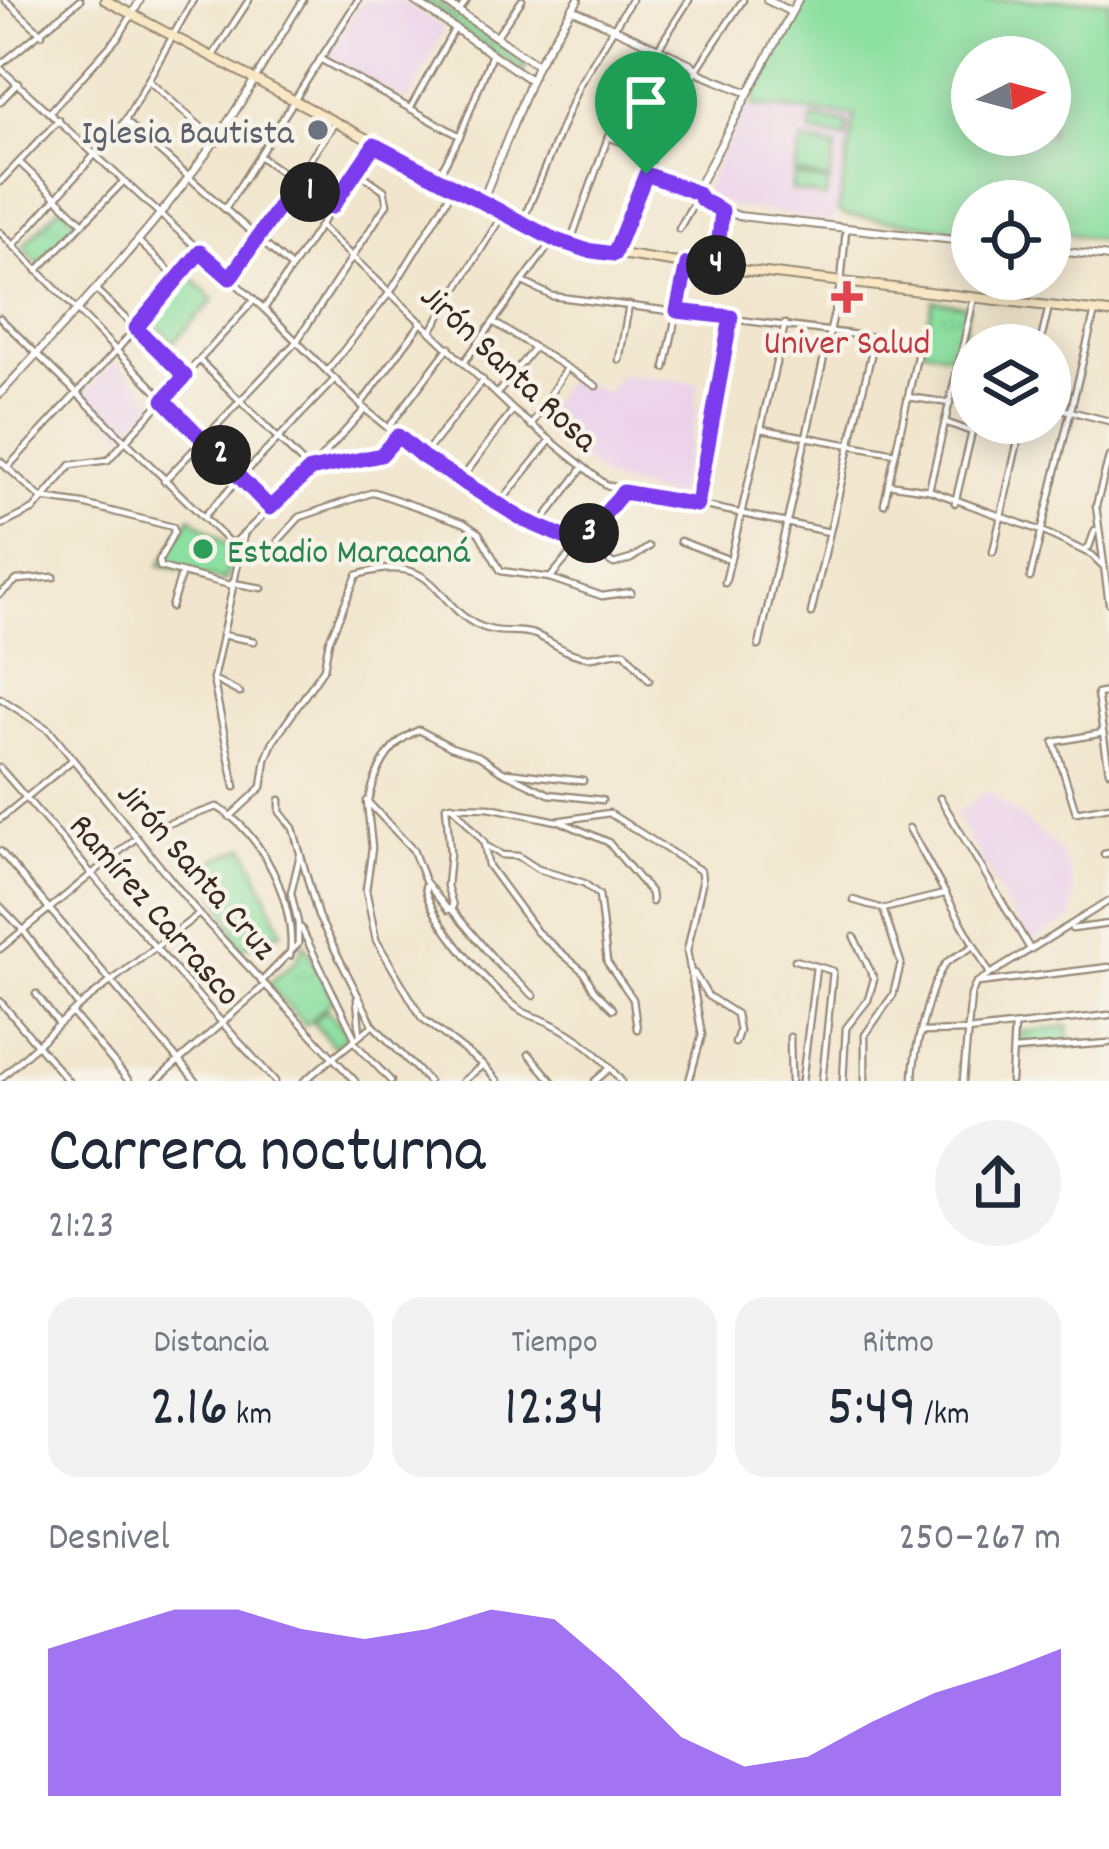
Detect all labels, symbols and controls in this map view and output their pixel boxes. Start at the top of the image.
north arrow [951,36,1071,156]
map controls [951,36,1071,444]
pin [595,51,697,174]
icon: arrive [613,69,679,135]
place label: Iglesia Bautista [81,110,295,162]
marker: Iglesia Bautista [305,117,331,143]
pin: 1 [280,162,340,222]
text: 1 [306,168,314,215]
button: locate [951,180,1071,300]
pin: 4 [686,235,746,295]
text: 4 [709,241,723,288]
street label: Jirón Santa Rosa [406,274,609,468]
marker: Univer Salud [831,281,863,313]
place label: Univer Salud [764,320,930,372]
button: layers [951,324,1071,444]
pin: 2 [191,425,251,485]
text: 2 [214,431,228,478]
pin: 3 [559,503,619,563]
text: 3 [582,509,596,556]
place label: Estadio Maracaná [227,529,471,581]
marker: Estadio Maracaná [190,536,216,562]
street label: Jirón Santa Cruz [102,772,287,974]
street label: Ramírez Carrasco [54,804,251,1020]
text: Carrera nocturna [48,1109,485,1203]
button: share [935,1120,1061,1246]
text: 21:23 [48,1201,114,1256]
text: Distancia [154,1321,268,1368]
text: Tiempo [511,1321,598,1368]
text: Ritmo [862,1321,934,1368]
text: 2.16 [150,1368,228,1454]
text: 12:34 [504,1368,605,1454]
text: 5:49 [827,1368,917,1454]
text: km [228,1393,272,1440]
text: /km [917,1393,970,1440]
text: Desnivel [48,1513,170,1568]
text: 250–267 m [898,1513,1061,1568]

